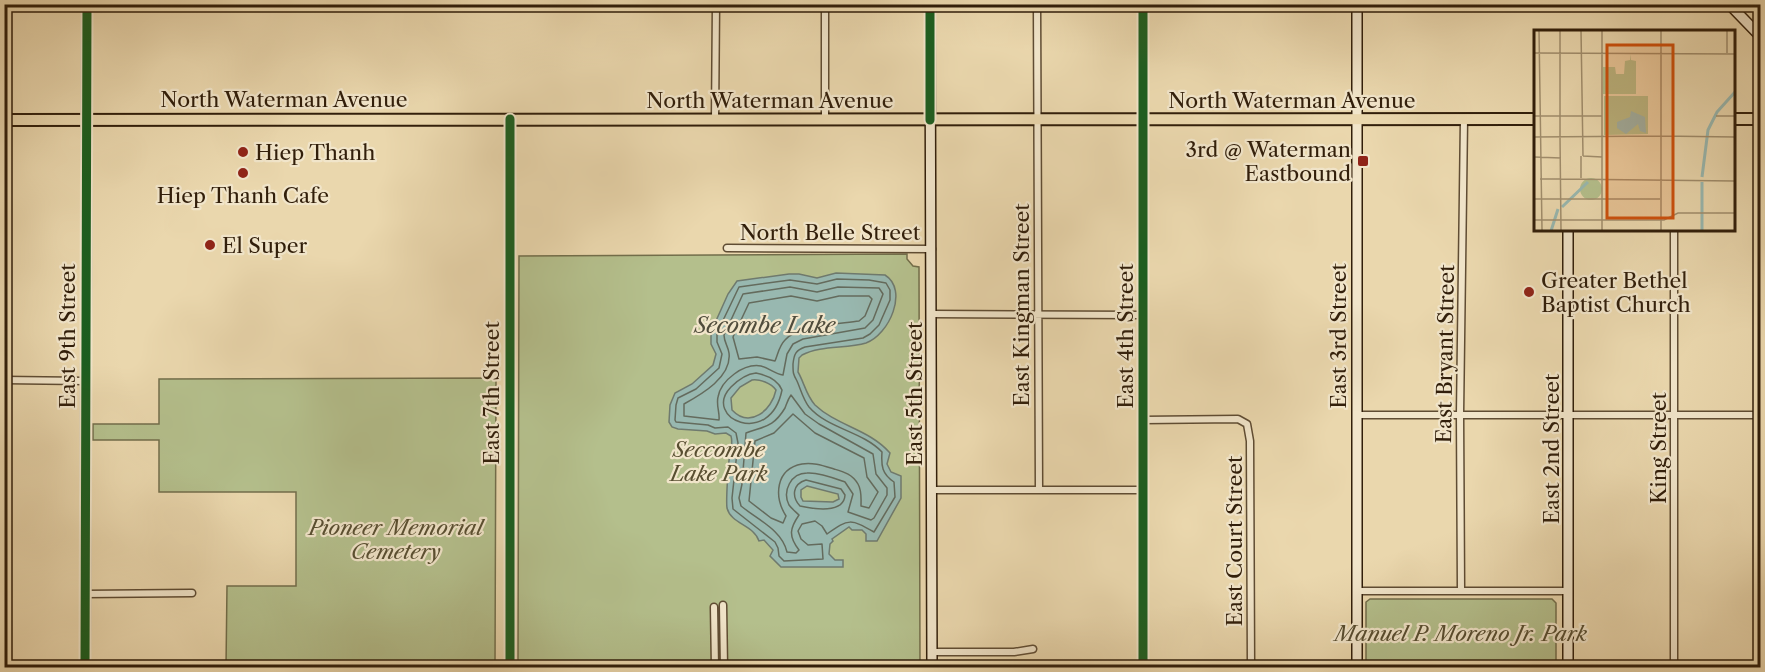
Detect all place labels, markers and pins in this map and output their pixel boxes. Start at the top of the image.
place label: 3rd @ Waterman Eastbound [1185,137,1351,186]
place label: Hiep Thanh [255,140,375,165]
marker: Hiep Thanh [236,145,250,159]
marker: 3rd @ Waterman Eastbound [1356,154,1370,168]
marker: Hiep Thanh Cafe [236,166,250,180]
place label: Hiep Thanh Cafe [157,183,329,208]
place label: El Super [222,233,308,258]
marker: El Super [203,238,217,252]
place label: Greater Bethel Baptist Church [1541,268,1691,317]
marker: Greater Bethel Baptist Church [1522,285,1536,299]

